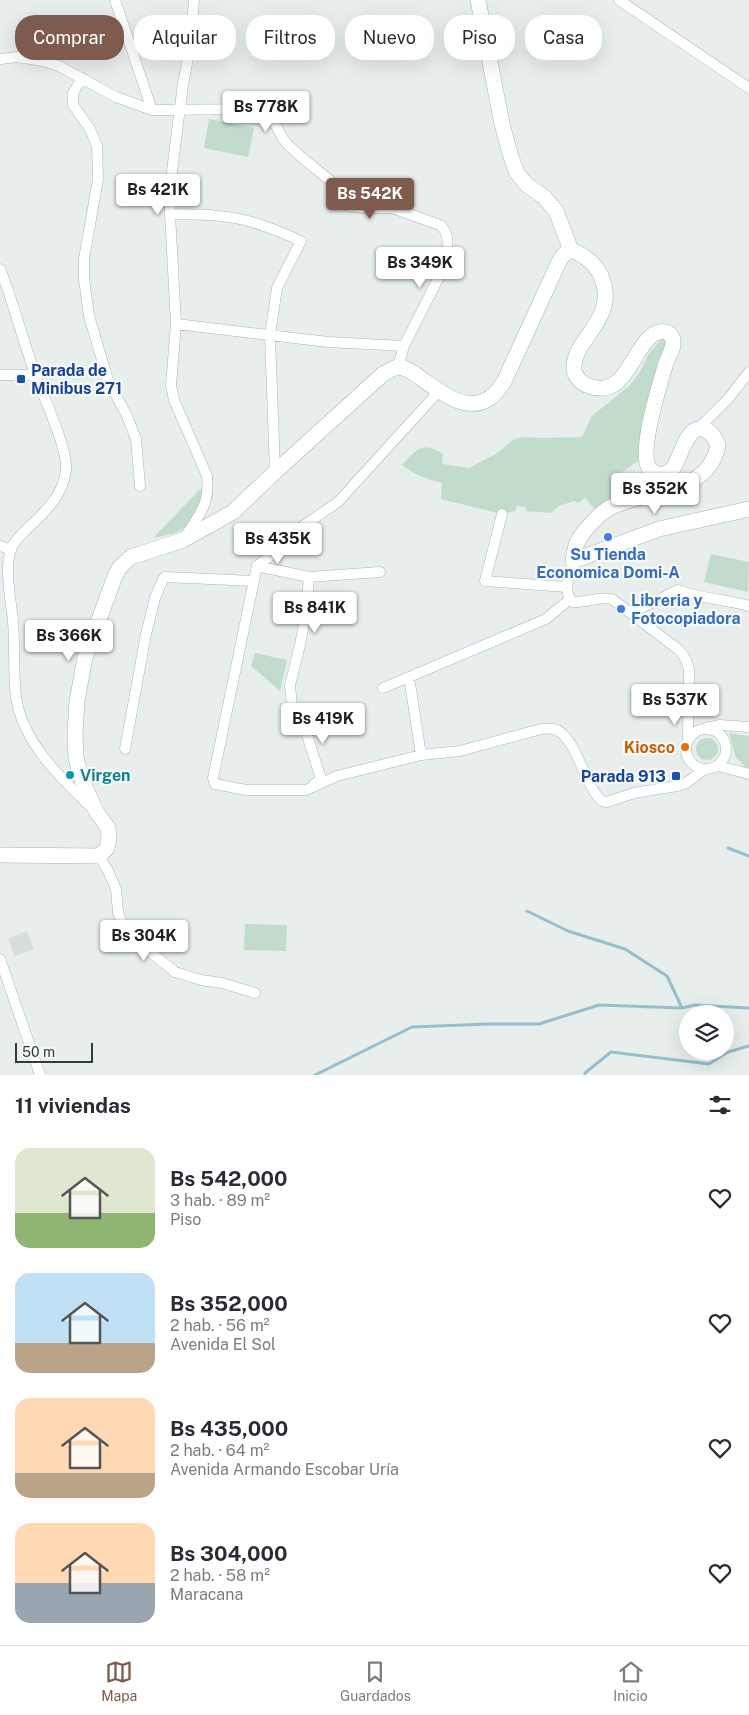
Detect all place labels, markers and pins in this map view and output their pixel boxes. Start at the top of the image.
pin: Bs 778K [220,90,312,133]
pin: Bs 421K [112,174,204,216]
pin: Bs 542K [324,178,416,220]
pin: Bs 349K [374,246,466,289]
place label: Parada de Minibus 271 [31,361,122,398]
marker: Parada de Minibus 271 [15,373,27,385]
pin: Bs 352K [609,472,701,515]
pin: Bs 435K [232,522,324,565]
marker: Su Tienda Economica Domi-A [602,531,614,543]
place label: Su Tienda Economica Domi-A [536,545,680,582]
place label: Libreria y Fotocopiadora [631,591,740,628]
pin: Bs 841K [269,592,361,634]
marker: Libreria y Fotocopiadora [615,603,627,615]
pin: Bs 366K [23,620,115,662]
pin: Bs 537K [629,684,721,726]
pin: Bs 419K [277,702,369,745]
place label: Kiosco [624,738,675,757]
marker: Kiosco [679,741,691,753]
place label: Virgen [80,766,131,785]
place label: Parada 913 [581,767,666,786]
marker: Virgen [64,769,76,781]
marker: Parada 913 [670,770,682,782]
pin: Bs 304K [98,920,190,962]

